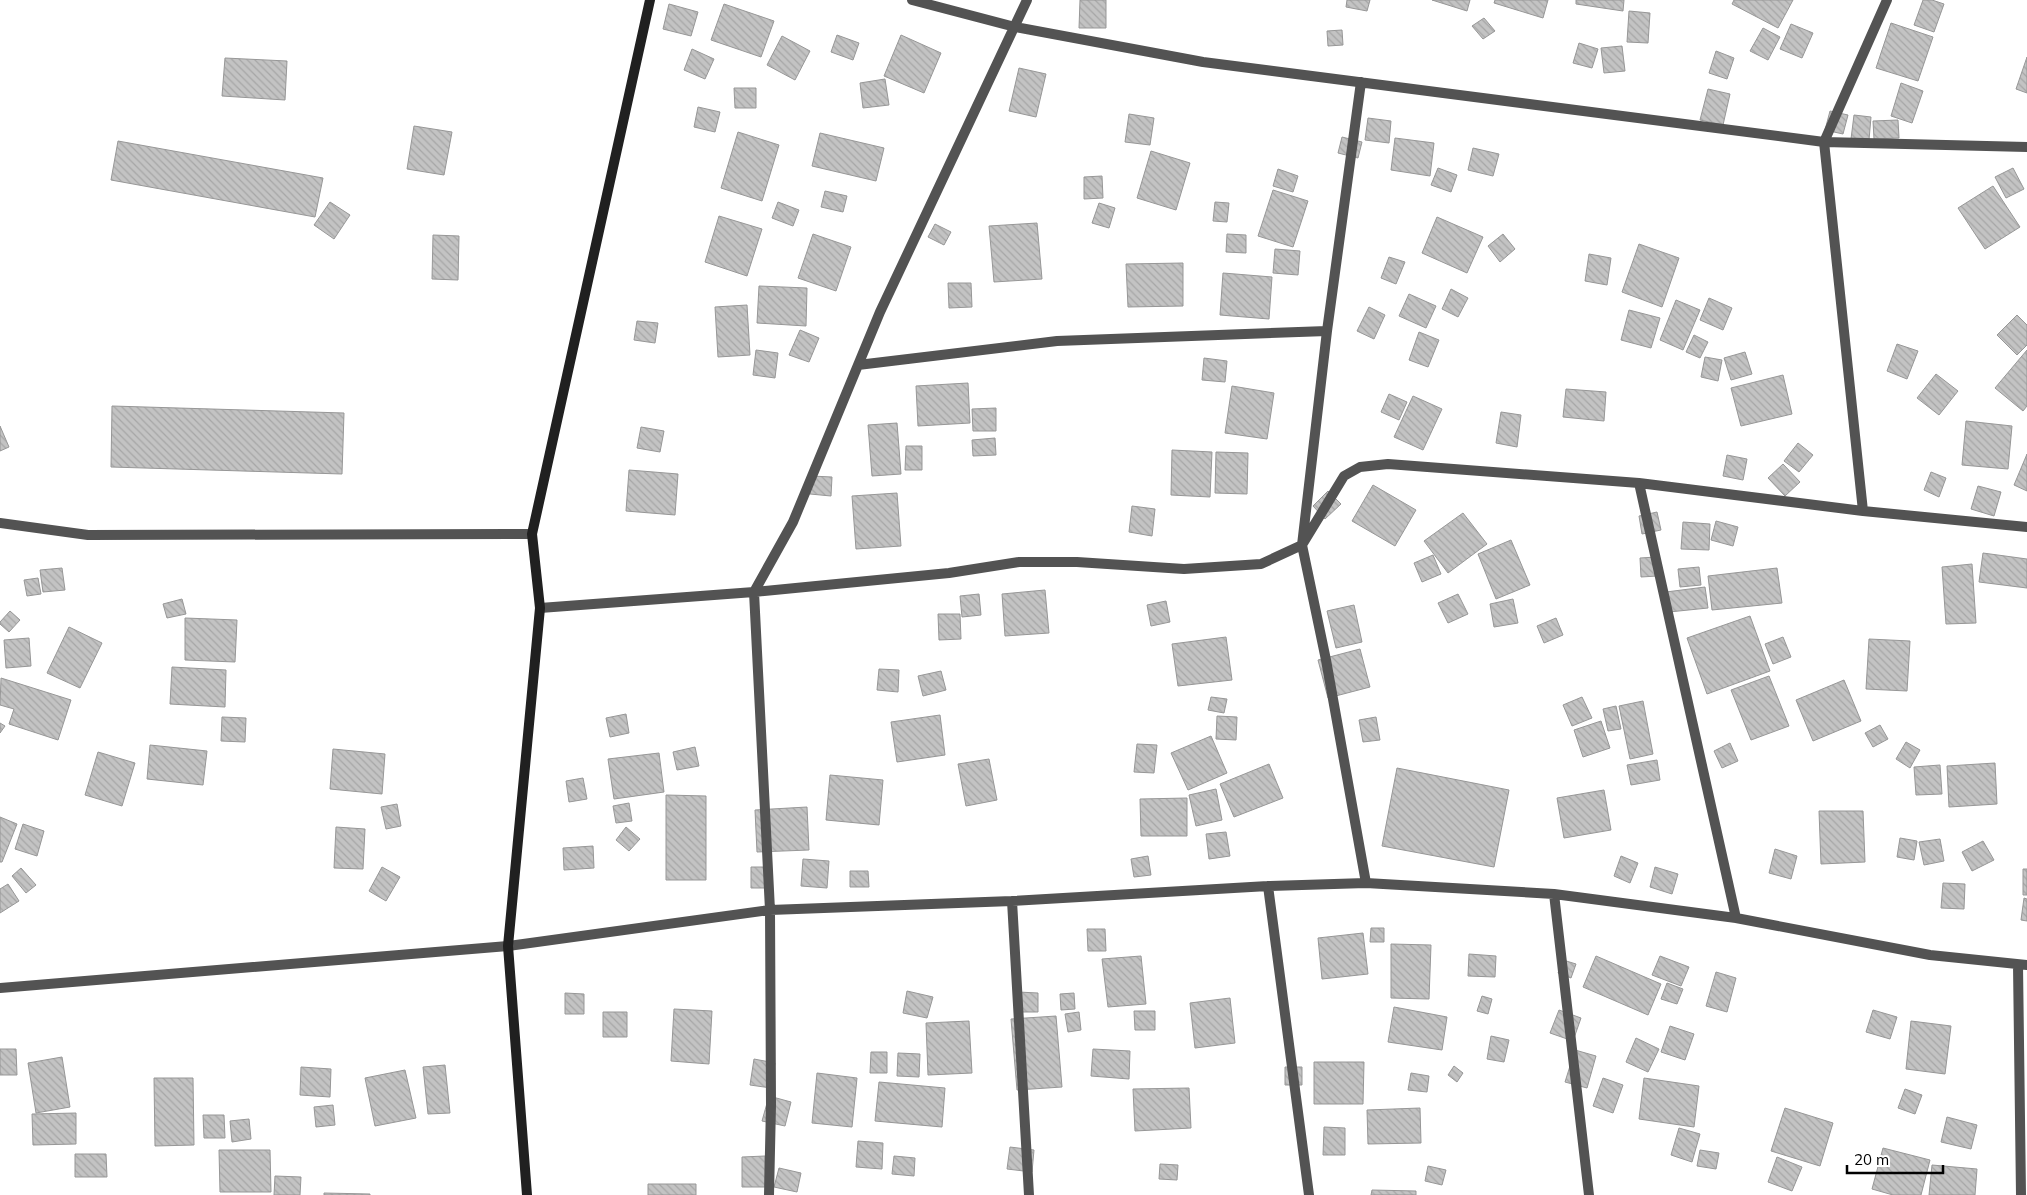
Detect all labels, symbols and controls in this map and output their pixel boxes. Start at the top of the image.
scale bar [1847,1142,1943,1174]
text: 20 m [1854,1150,1889,1169]

